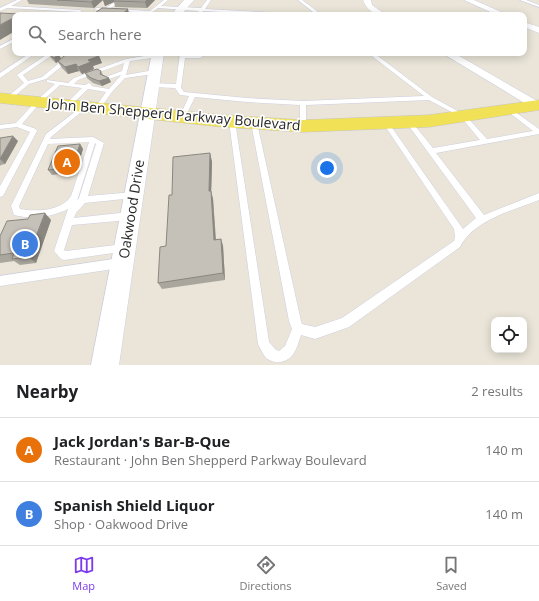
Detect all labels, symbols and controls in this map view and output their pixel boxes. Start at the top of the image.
search box [12,12,527,56]
icon: search [26,23,48,45]
text: Search here [58,24,142,44]
street label: John Ben Shepperd Parkway Boulevard [45,93,301,135]
pin: A [54,147,80,177]
street label: Oakwood Drive [114,158,148,260]
your location [317,158,337,178]
pin: B [12,229,38,259]
map controls [491,317,527,353]
button: locate [491,317,527,353]
text: Nearby [16,380,78,403]
text: 2 results [471,382,523,400]
text: Jack Jordan's Bar-B-Que [54,431,230,451]
text: A [25,441,33,459]
text: 140 m [485,441,523,459]
text: Restaurant · John Ben Shepperd Parkway Boulevard [54,451,367,469]
text: Spanish Shield Liquor [54,495,215,515]
text: B [25,505,33,523]
text: 140 m [485,505,523,523]
text: Shop · Oakwood Drive [54,515,188,533]
tab: Map [72,554,95,593]
tab: Directions [240,554,292,593]
tab: Saved [436,554,467,593]

